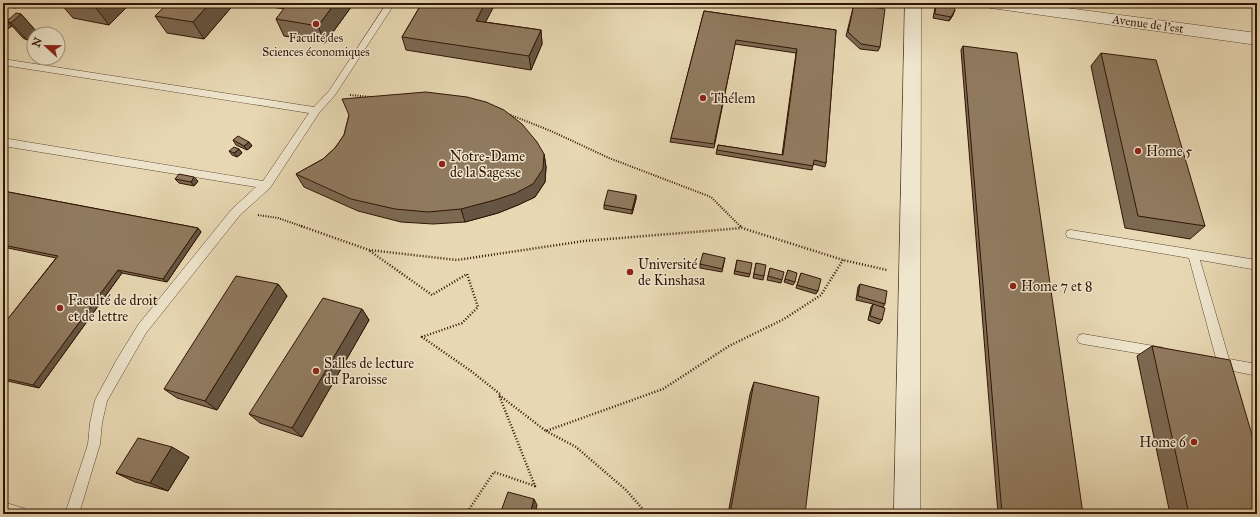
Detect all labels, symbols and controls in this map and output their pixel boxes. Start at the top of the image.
street label: Avenue de l'est [1110,12,1185,36]
marker: Faculté des Sciences économiques [311,19,321,29]
north arrow [26,26,66,66]
place label: Faculté des Sciences économiques [262,31,370,60]
text: N [29,35,45,49]
place label: Thélem [711,90,756,107]
marker: Thélem [698,93,708,103]
place label: Home 5 [1146,143,1193,160]
marker: Home 5 [1133,146,1143,156]
place label: Notre-Dame de la Sagesse [450,148,525,181]
marker: Notre-Dame de la Sagesse [437,159,447,169]
place label: Université de Kinshasa [638,256,705,289]
marker: Université de Kinshasa [625,267,635,277]
place label: Home 7 et 8 [1021,278,1092,295]
marker: Home 7 et 8 [1008,281,1018,291]
place label: Faculté de droit et de lettre [68,292,158,325]
marker: Faculté de droit et de lettre [55,303,65,313]
place label: Salles de lecture du Paroisse [324,355,414,388]
marker: Salles de lecture du Paroisse [311,366,321,376]
place label: Home 6 [1139,434,1187,451]
marker: Home 6 [1189,437,1199,447]

